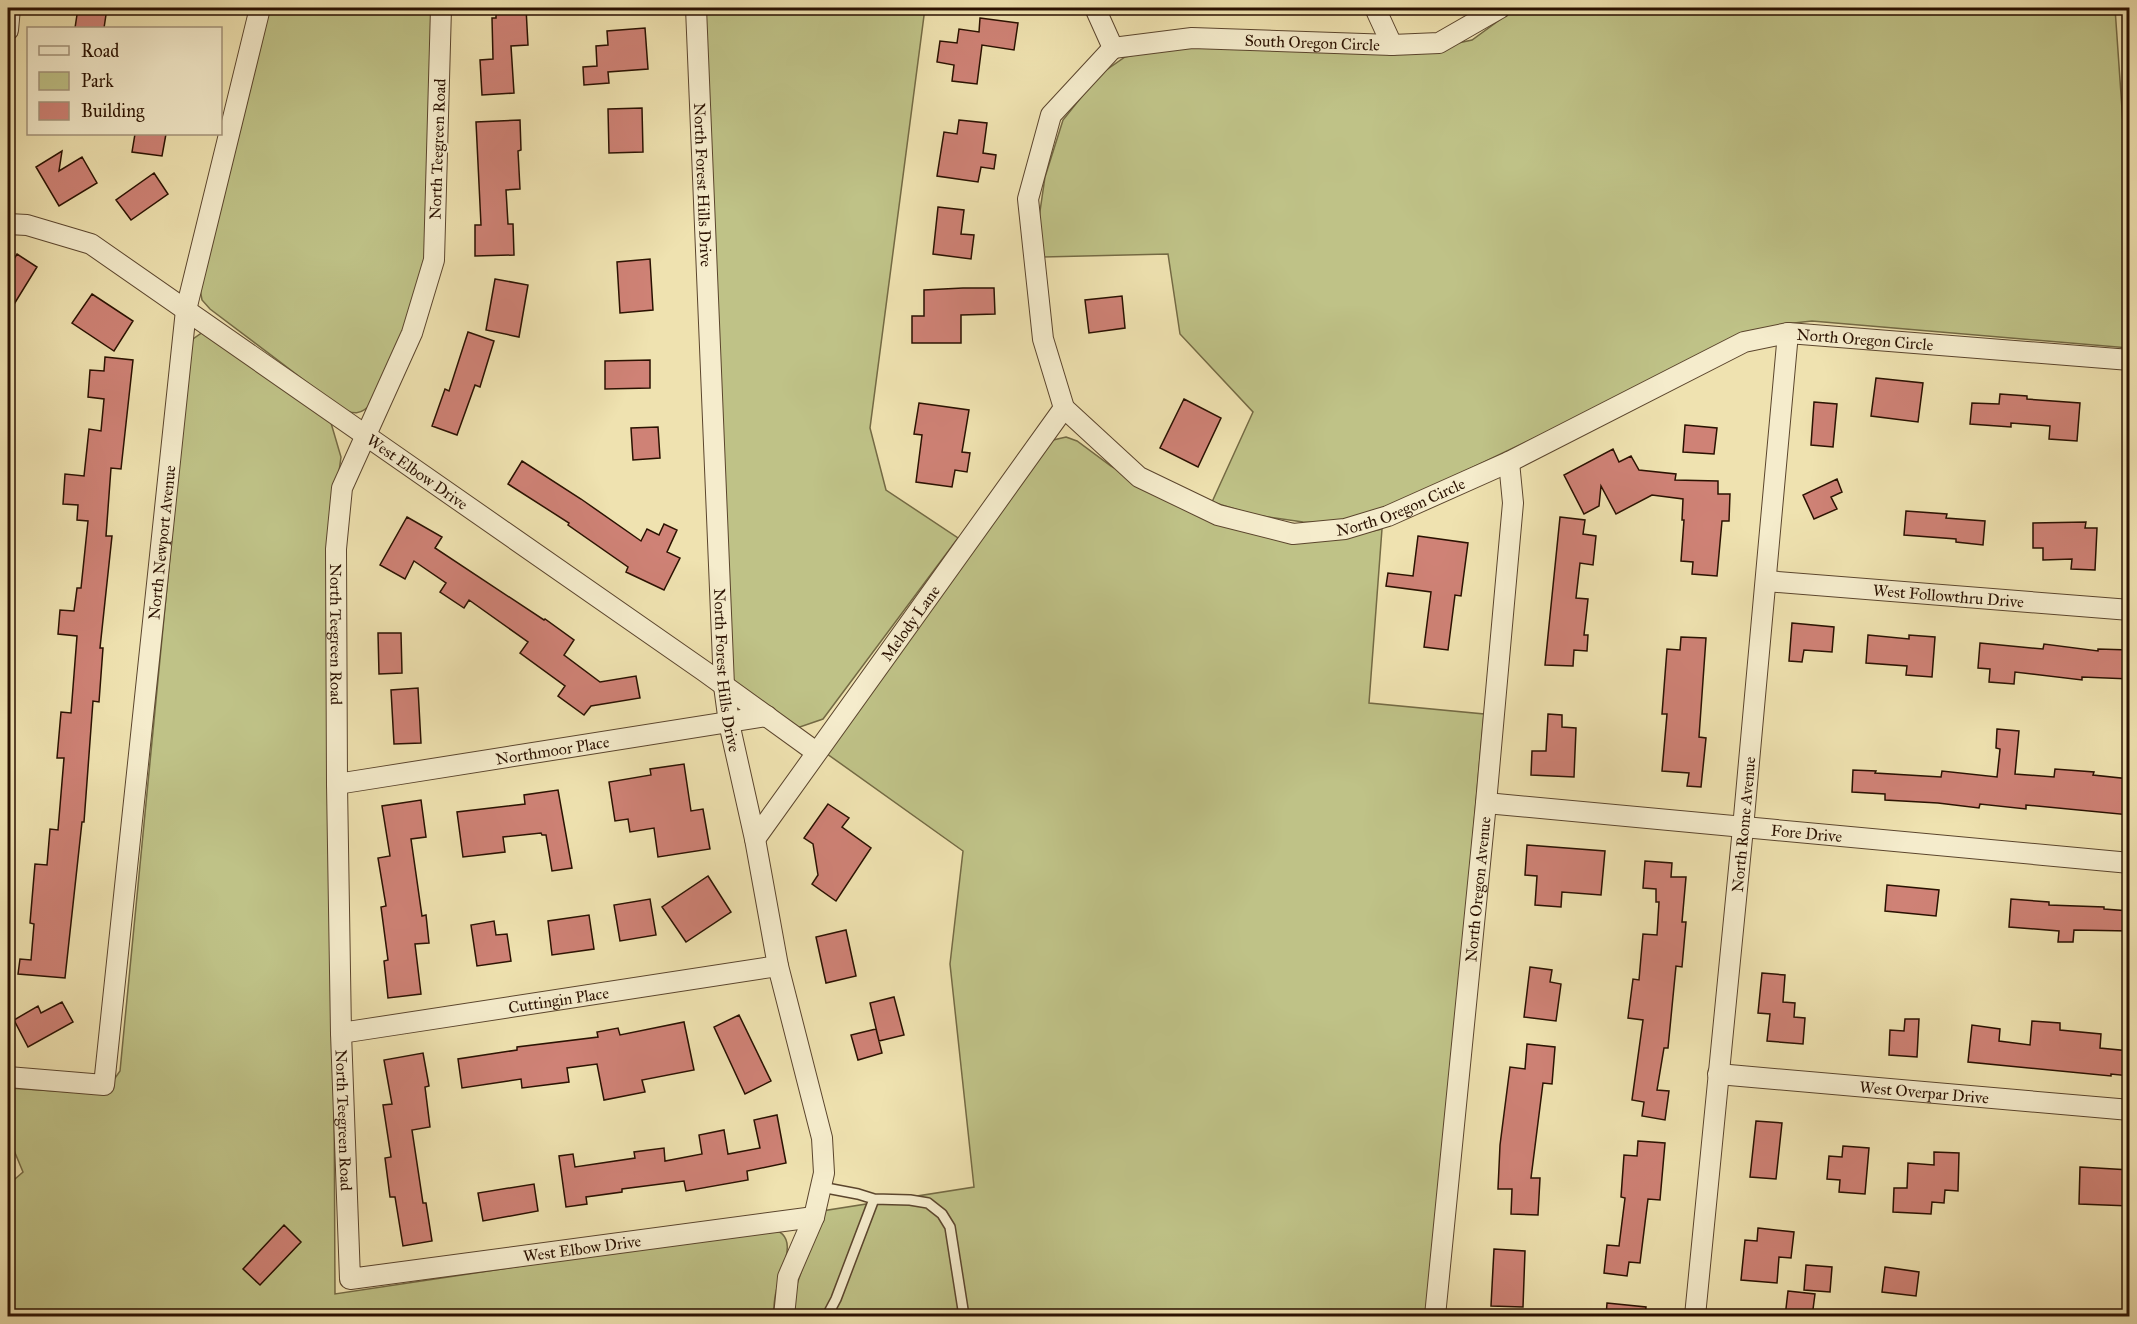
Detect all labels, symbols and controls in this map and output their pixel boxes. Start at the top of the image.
legend [27,27,222,135]
street label: South Oregon Circle [1244,31,1381,55]
text: Road [81,40,119,62]
text: Park [81,70,114,92]
street label: North Teegreen Road [426,78,450,220]
text: Building [81,100,145,123]
street label: North Forest Hills Drive [690,102,716,268]
street label: North Oregon Circle [1796,325,1934,354]
street label: West Elbow Drive [363,430,472,514]
street label: North Newport Avenue [144,464,180,621]
street label: North Oregon Circle [1335,474,1468,540]
street label: North Teegreen Road [325,564,346,705]
street label: Melody Lane [877,581,944,665]
street label: West Followthru Drive [1872,581,2025,612]
street label: North Forest Hills Drive [710,588,744,754]
street label: Northmoor Place [494,732,611,769]
street label: North Rome Avenue [1728,755,1759,893]
street label: North Oregon Avenue [1461,815,1495,963]
street label: Fore Drive [1770,821,1843,846]
street label: Cuttingin Place [507,983,610,1017]
street label: North Teegreen Road [332,1049,356,1191]
street label: West Overpar Drive [1859,1077,1990,1108]
street label: West Elbow Drive [522,1231,643,1266]

